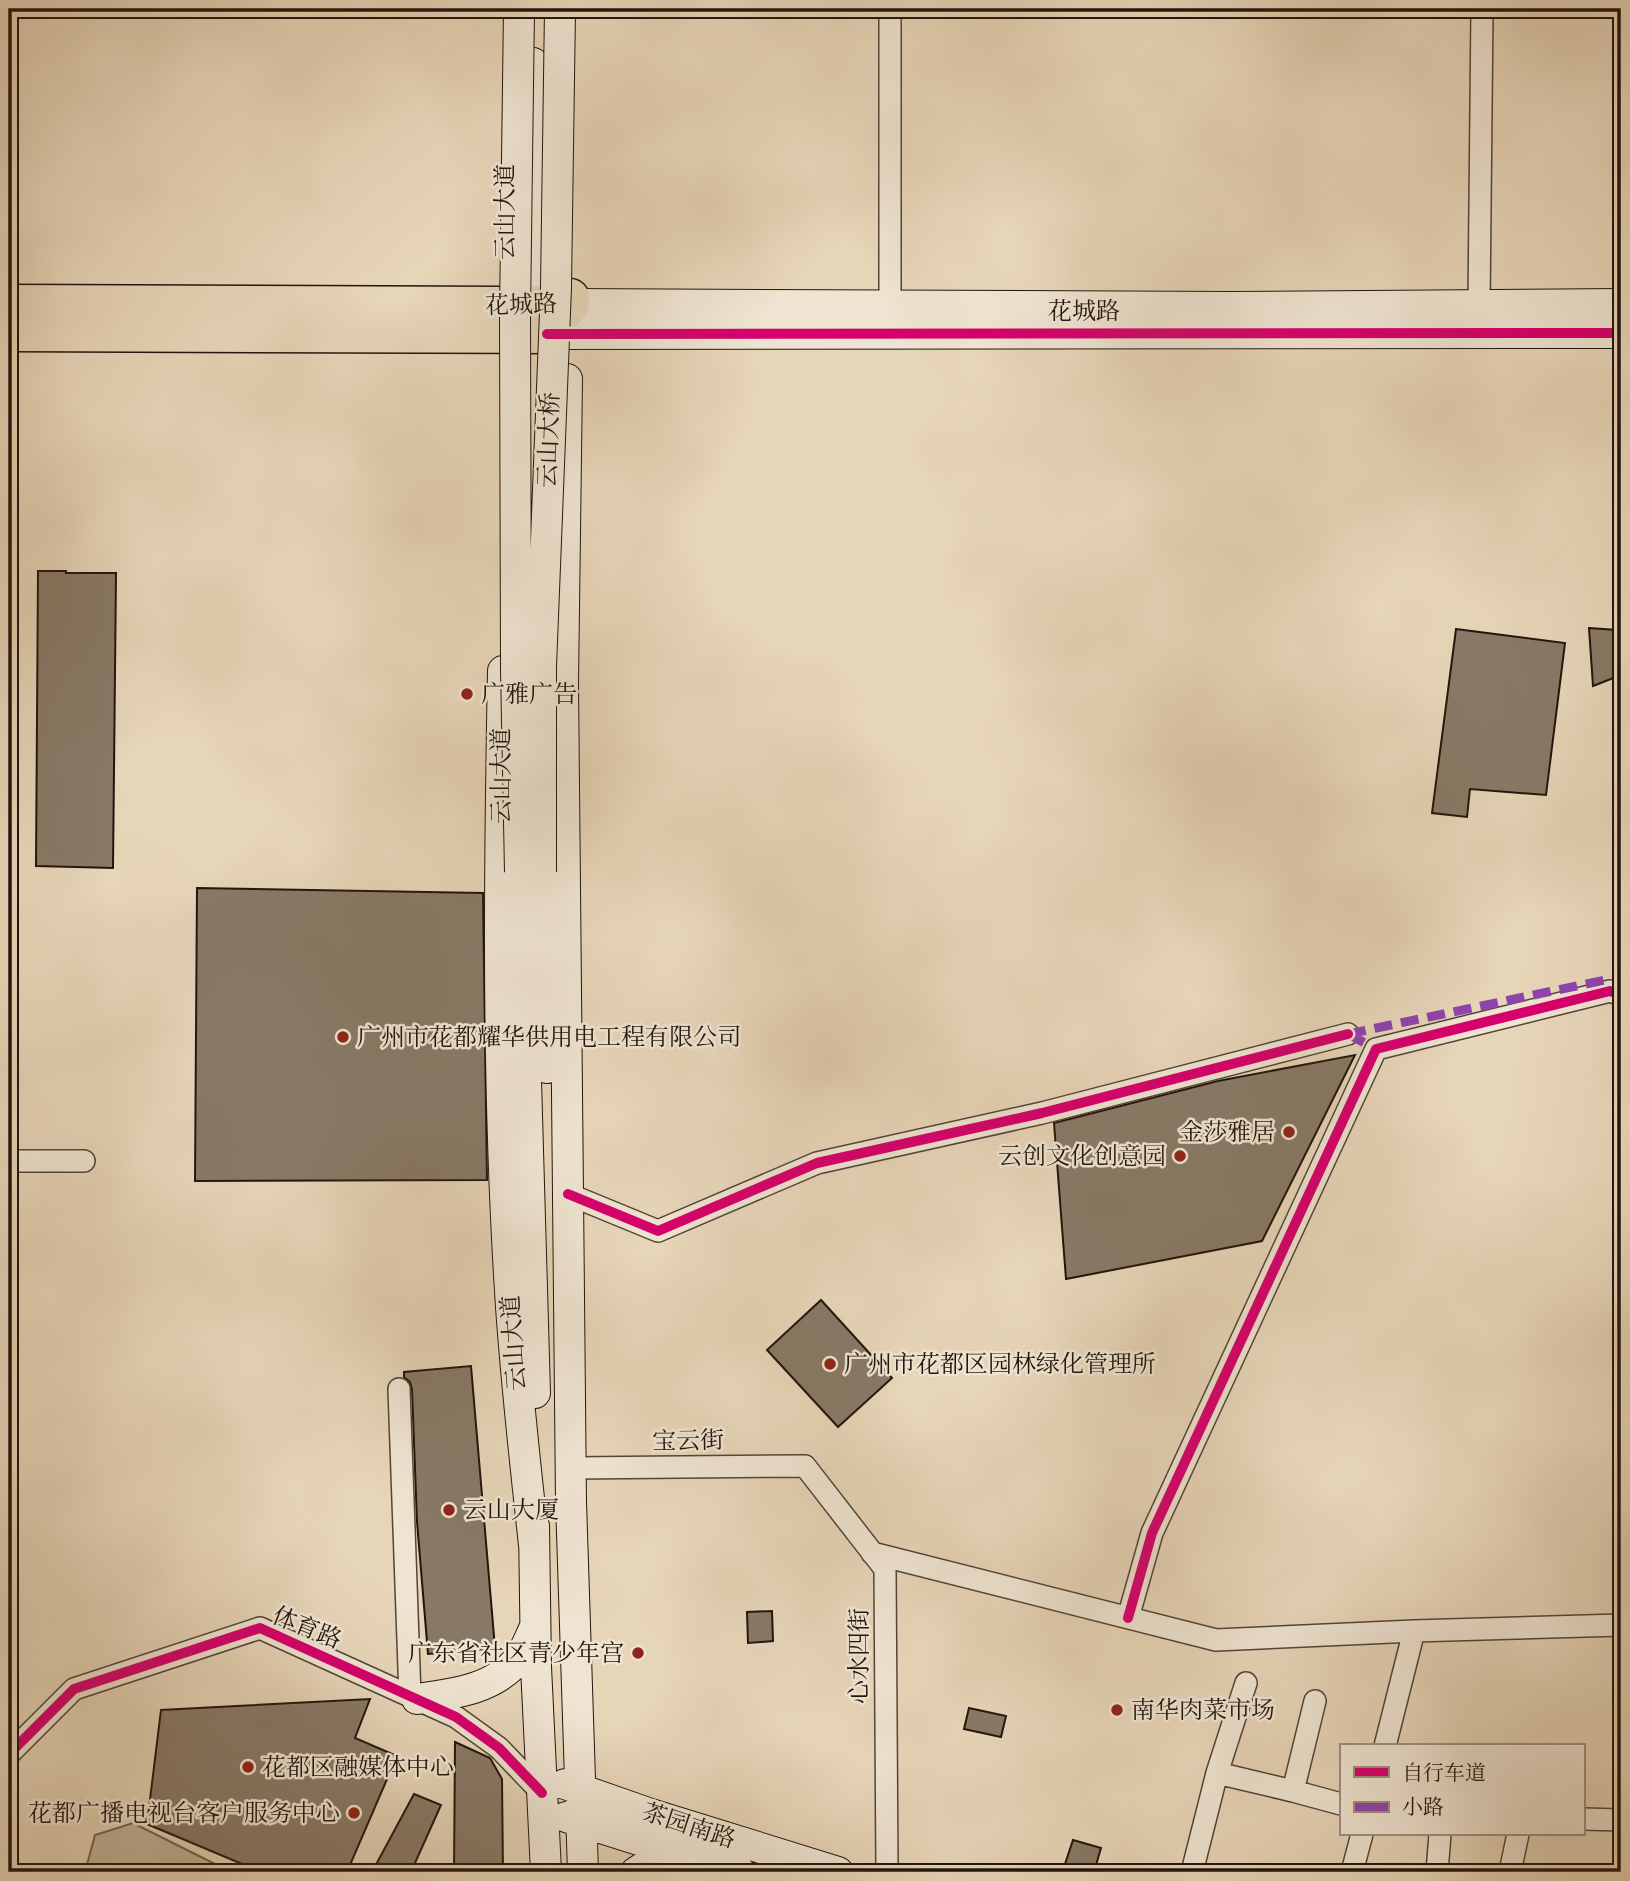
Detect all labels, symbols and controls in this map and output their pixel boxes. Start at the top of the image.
street label: 云山大道 [490,164,521,260]
street label: 花城路 [484,288,558,322]
street label: 花城路 [1048,296,1120,327]
street label: 云山大桥 [532,391,566,489]
place label: 广雅广告 [481,679,577,710]
marker: 广雅广告 [459,686,475,702]
street label: 云山大道 [486,728,517,824]
place label: 广州市花都耀华供用电工程有限公司 [357,1022,741,1053]
marker: 广州市花都耀华供用电工程有限公司 [335,1029,351,1045]
place label: 金莎雅居 [1179,1117,1275,1148]
marker: 金莎雅居 [1281,1124,1297,1140]
place label: 云创文化创意园 [998,1141,1166,1172]
marker: 云创文化创意园 [1172,1148,1188,1164]
street label: 云山大道 [495,1294,533,1392]
place label: 广州市花都区园林绿化管理所 [844,1349,1156,1380]
marker: 广州市花都区园林绿化管理所 [822,1356,838,1372]
street label: 宝云街 [652,1425,724,1457]
place label: 云山大厦 [463,1495,559,1526]
marker: 云山大厦 [441,1502,457,1518]
street label: 体育路 [268,1600,346,1656]
street label: 心水四街 [844,1608,875,1704]
place label: 广东省社区青少年宫 [408,1638,624,1669]
marker: 广东省社区青少年宫 [630,1645,646,1661]
place label: 南华肉菜市场 [1131,1695,1275,1726]
marker: 南华肉菜市场 [1109,1702,1125,1718]
legend [1340,1744,1584,1836]
place label: 花都区融媒体中心 [262,1752,454,1783]
marker: 花都区融媒体中心 [240,1759,256,1775]
text: 自行车道 [1402,1760,1486,1787]
text: 小路 [1402,1794,1444,1821]
street label: 茶园南路 [639,1796,739,1856]
place label: 花都广播电视台客户服务中心 [28,1798,340,1829]
marker: 花都广播电视台客户服务中心 [346,1805,362,1821]

